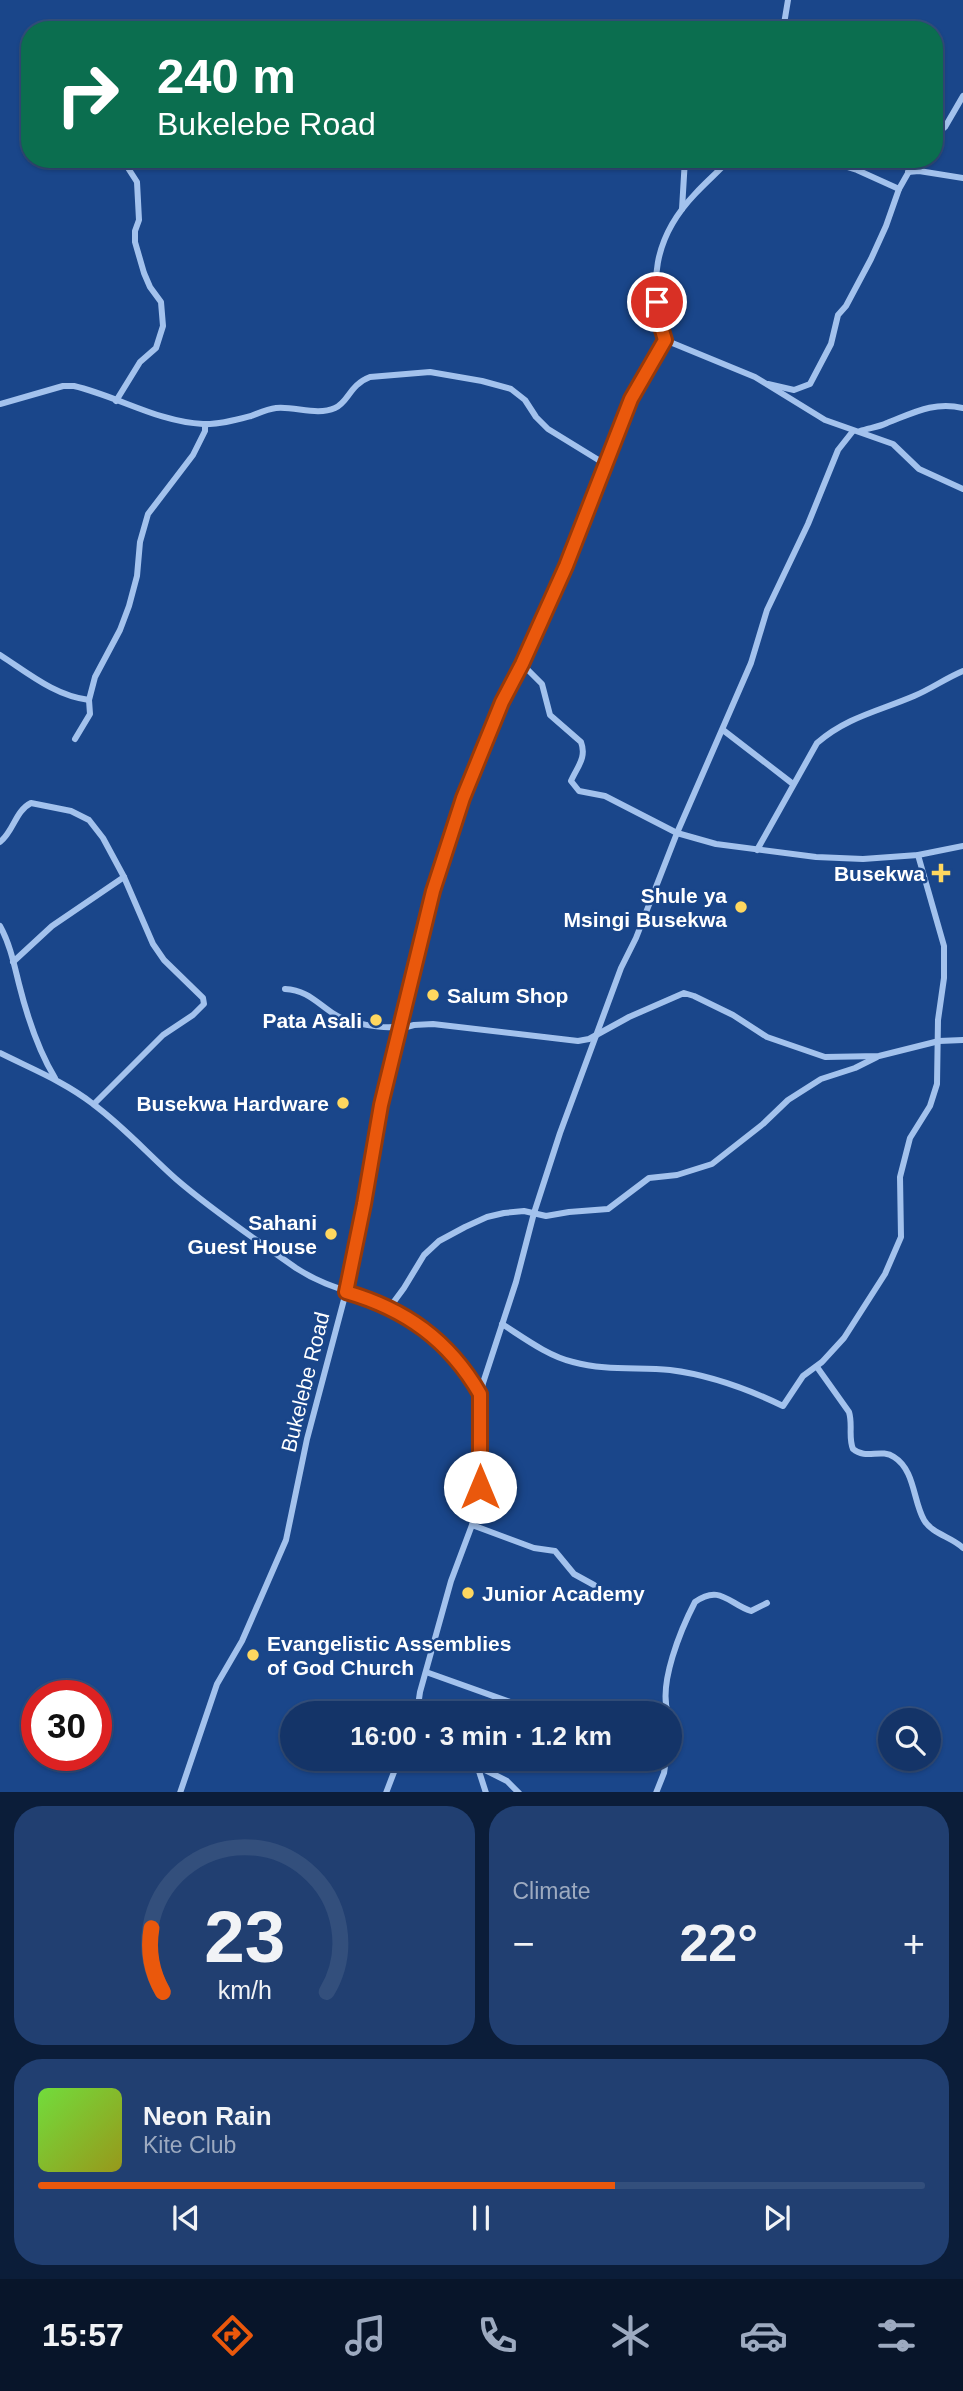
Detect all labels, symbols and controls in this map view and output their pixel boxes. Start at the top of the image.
icon: right [42,49,133,140]
text: 240 m [157,49,296,103]
text: Bukelebe Road [157,106,376,142]
pin [627,272,687,332]
icon: arrive [638,283,676,321]
place label: Busekwa [834,862,925,885]
marker: Busekwa [931,863,951,883]
place label: Shule ya Msingi Busekwa [564,884,727,931]
marker: Shule ya Msingi Busekwa [733,899,749,915]
place label: Salum Shop [447,984,568,1007]
marker: Salum Shop [425,987,441,1003]
place label: Pata Asali [262,1009,362,1032]
marker: Pata Asali [368,1012,384,1028]
place label: Busekwa Hardware [136,1092,329,1115]
marker: Busekwa Hardware [335,1095,351,1111]
place label: Sahani Guest House [187,1211,317,1258]
marker: Sahani Guest House [323,1226,339,1242]
street label: Bukelebe Road [276,1310,334,1454]
position arrow [443,1450,517,1524]
place label: Junior Academy [482,1582,645,1605]
marker: Junior Academy [460,1585,476,1601]
place label: Evangelistic Assemblies of God Church [267,1632,511,1679]
marker: Evangelistic Assemblies of God Church [245,1647,261,1663]
speed limit sign: 30 [21,1680,112,1771]
map controls [878,1708,941,1771]
button: search [878,1708,941,1771]
text: 16:00 · 3 min · 1.2 km [350,1721,612,1751]
text: Climate [513,1878,590,1904]
text: 23 [204,1896,285,1977]
text: 22° [679,1914,758,1972]
text: − [513,1923,535,1965]
text: + [903,1923,925,1965]
text: km/h [217,1975,271,2003]
text: Neon Rain [143,2101,272,2131]
text: Kite Club [143,2132,236,2158]
icon: previous [167,2199,205,2237]
icon: pause [462,2199,500,2237]
icon: next [758,2199,796,2237]
icon: directions [208,2311,257,2360]
icon: music [341,2311,390,2360]
icon: phone [473,2311,522,2360]
icon: climate [606,2311,655,2360]
icon: car [739,2311,788,2360]
icon: filters [872,2311,921,2360]
text: 15:57 [42,2317,124,2353]

